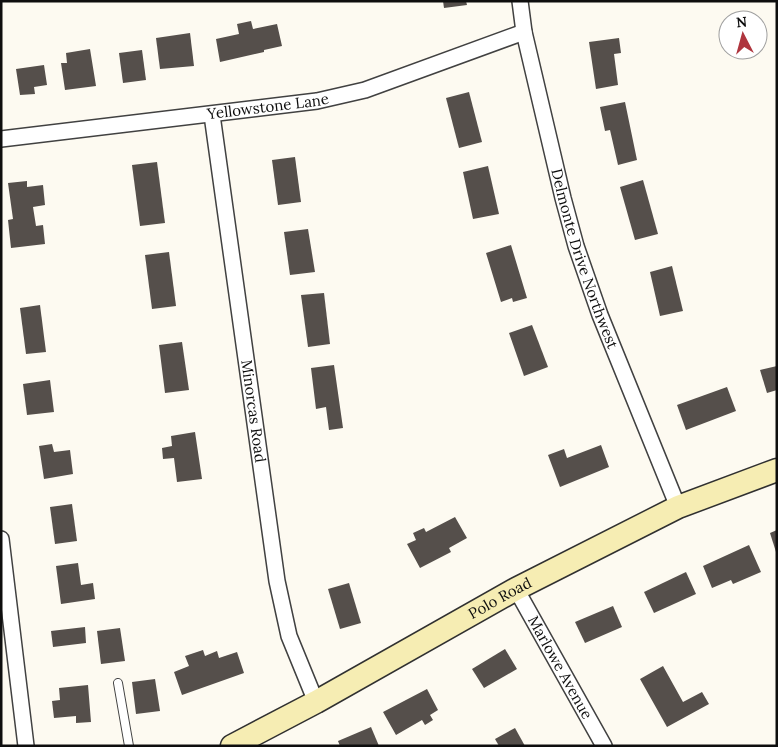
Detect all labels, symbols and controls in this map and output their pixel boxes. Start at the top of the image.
north arrow [718,10,768,60]
text: N [735,13,748,32]
street label: Yellowstone Lane [205,89,331,123]
street label: Delmonte Drive Northwest [547,167,623,351]
street label: Minorcas Road [237,358,270,464]
street label: Polo Road [465,573,534,623]
street label: Marlowe Avenue [524,612,597,722]

